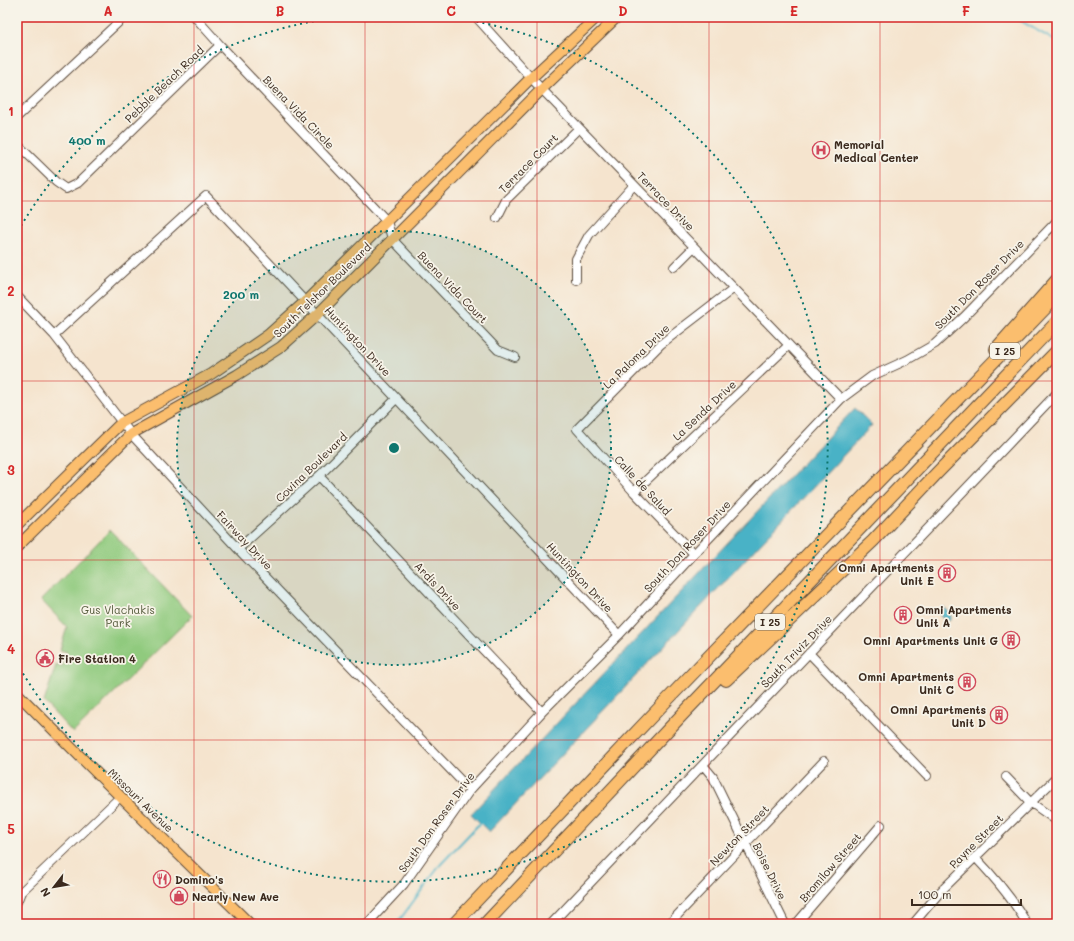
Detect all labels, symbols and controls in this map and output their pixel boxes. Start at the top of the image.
text: A [103,2,113,19]
text: B [276,2,285,19]
text: C [446,2,456,19]
text: D [618,2,628,19]
text: E [790,2,798,19]
text: F [962,2,970,19]
street label: Pebble Beach Road [121,42,207,126]
street label: Buena Vida Circle [260,72,338,152]
text: 1 [8,102,14,119]
street label: Terrace Court [495,130,561,196]
text: 400 m [69,132,105,148]
place label: Memorial Medical Center [834,137,919,165]
hospital icon: Memorial Medical Center [811,140,831,160]
street label: Terrace Drive [634,168,698,234]
street label: South Don Roser Drive [931,236,1027,332]
street label: South Telshor Boulevard [270,239,374,341]
street label: Buena Vida Court [415,248,491,326]
text: 2 [7,282,15,299]
text: 200 m [223,286,259,302]
street label: Huntington Drive [322,303,395,379]
street label: La Paloma Drive [599,320,673,392]
road number: I 25 [990,343,1020,359]
street label: La Senda Drive [669,377,739,443]
street label: Covina Boulevard [272,429,350,505]
centre of rings [387,441,401,455]
street label: Calle de Salud [611,452,675,518]
text: 3 [7,461,15,478]
street label: South Don Roser Drive [640,497,734,595]
street label: Fairway Drive [214,507,276,573]
street label: Huntington Drive [544,539,617,615]
street label: Ardis Drive [412,558,465,614]
place label: Omni Apartments Unit E [838,560,934,588]
building icon: Omni Apartments Unit E [937,563,957,583]
park label: Gus Vlachakis Park [81,602,155,630]
place label: Omni Apartments Unit A [916,602,1012,630]
building icon: Omni Apartments Unit A [893,605,913,625]
street label: South Triviz Drive [757,611,835,691]
road number: I 25 [755,614,785,630]
building icon: Omni Apartments Unit G [1001,630,1021,650]
place label: Omni Apartments Unit G [863,633,999,648]
text: 4 [7,640,15,657]
public building icon: Fire Station 4 [35,648,55,668]
place label: Fire Station 4 [58,651,136,666]
place label: Omni Apartments Unit C [858,669,954,697]
building icon: Omni Apartments Unit C [957,672,977,692]
place label: Omni Apartments Unit D [890,702,986,730]
building icon: Omni Apartments Unit D [989,705,1009,725]
street label: Missouri Avenue [105,765,177,835]
street label: South Don Roser Drive [394,769,478,875]
street label: Newton Street [706,801,772,869]
street label: Payne Street [946,811,1006,871]
text: 5 [7,820,15,837]
street label: Bromilow Street [796,829,864,905]
street label: Boise Drive [750,840,790,902]
north arrow [34,867,74,907]
restaurant icon: Domino's [152,869,172,889]
place label: Domino's [175,872,224,887]
scale bar [912,881,1021,907]
text: N [36,885,54,900]
shop icon: Nearly New Ave [169,886,189,906]
text: 100 m [918,886,952,902]
place label: Nearly New Ave [192,889,279,904]

